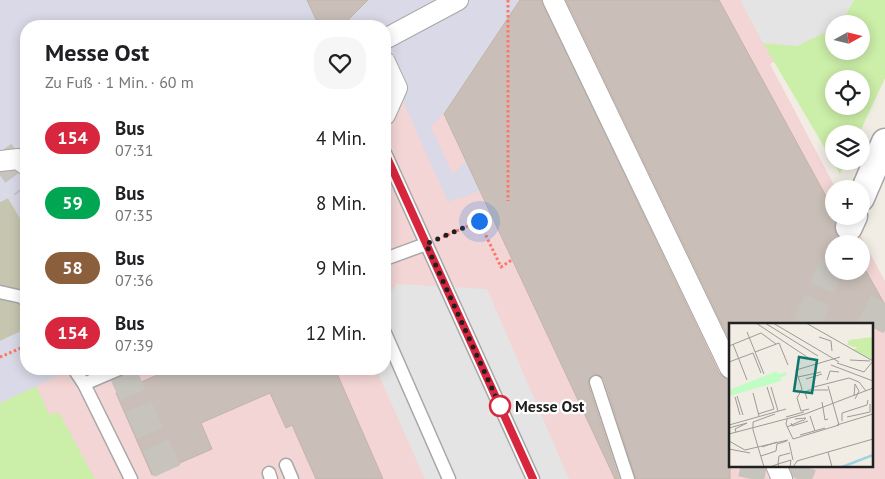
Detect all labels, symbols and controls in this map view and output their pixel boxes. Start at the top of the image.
north arrow [825,15,870,60]
map controls [825,15,870,280]
text: Messe Ost [45,37,149,68]
button: heart [314,37,366,89]
button: locate [825,70,870,115]
text: Zu Fuß · 1 Min. · 60 m [45,72,194,92]
text: Bus [115,116,144,140]
button: layers [825,125,870,170]
text: 154 [57,126,88,149]
text: 4 Min. [316,126,366,150]
text: 07:31 [115,140,153,160]
button: + [825,180,870,225]
text: Bus [115,181,144,205]
text: 59 [62,191,83,214]
text: 8 Min. [316,191,366,215]
text: 07:35 [115,205,153,225]
your location [467,209,492,234]
button: − [825,235,870,280]
text: Bus [115,246,144,270]
text: 58 [62,256,83,279]
text: 9 Min. [316,256,366,280]
text: 07:36 [115,270,153,290]
text: Bus [115,311,144,335]
text: 154 [57,321,88,344]
text: 12 Min. [306,321,366,345]
inset map [729,323,872,466]
text: 07:39 [115,335,153,355]
marker: Messe Ost [489,395,511,417]
place label: Messe Ost [515,396,585,416]

